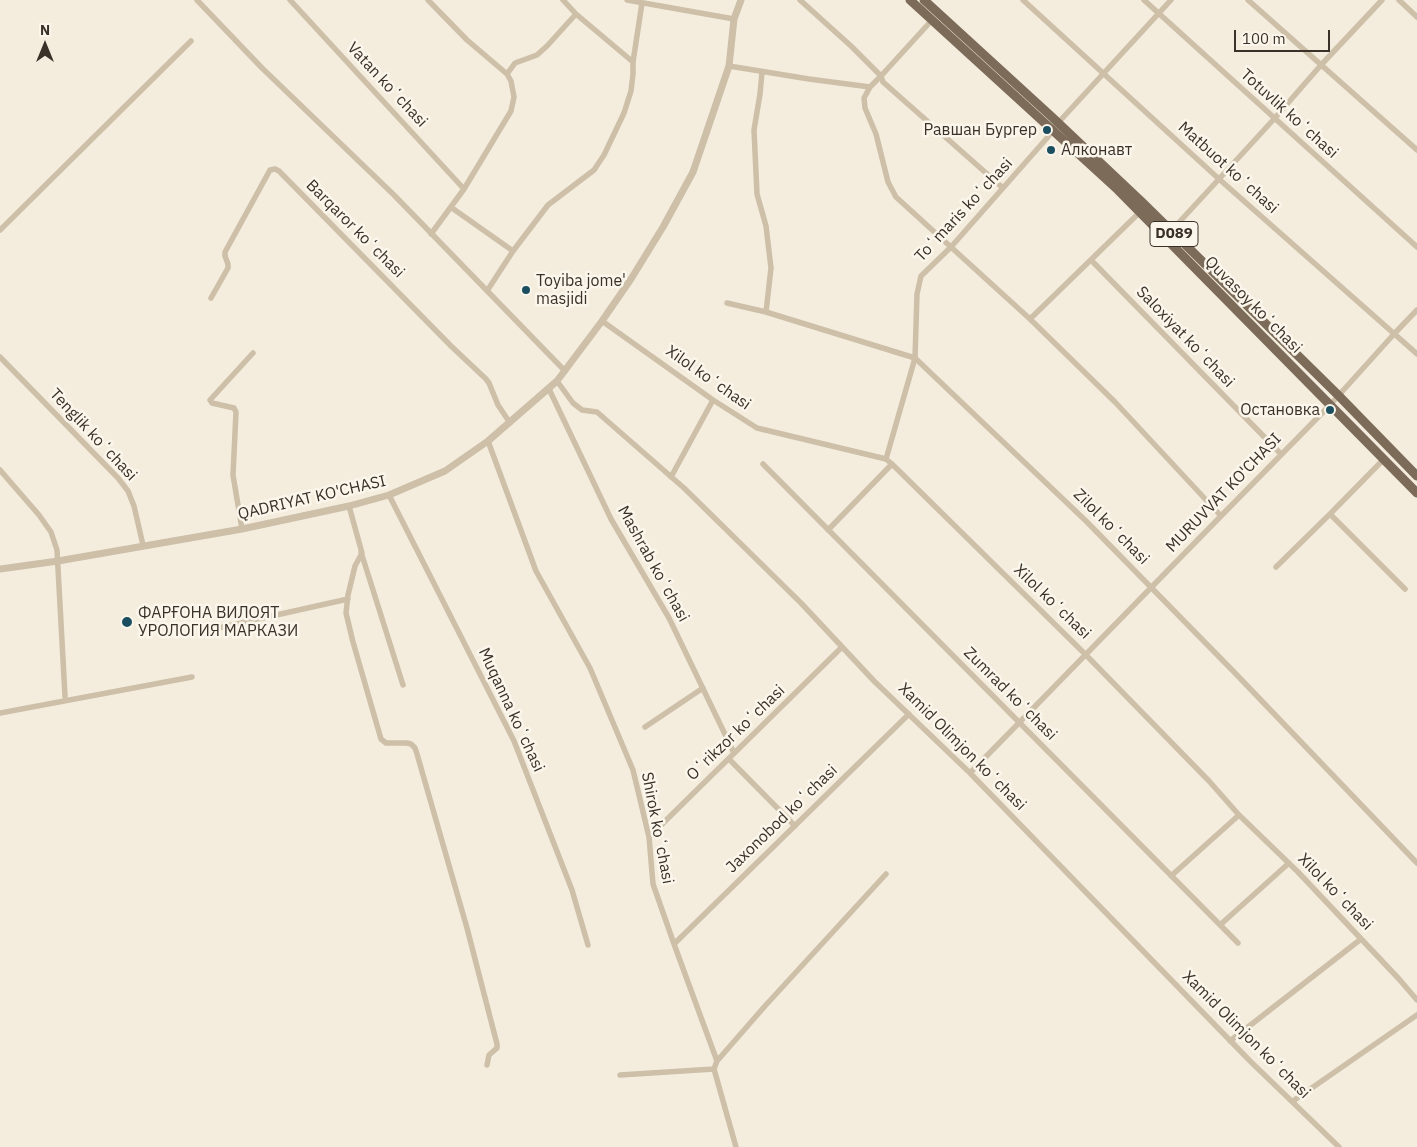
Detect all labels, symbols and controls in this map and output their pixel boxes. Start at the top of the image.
north arrow [20,20,70,70]
scale bar [1237,20,1333,52]
text: N [40,21,50,39]
text: 100 m [1242,29,1286,48]
street label: Vatan koʻchasi [343,39,431,131]
street label: Totuvlik koʻchasi [1236,65,1342,163]
street label: Matbuot koʻchasi [1174,118,1282,218]
place label: Равшан Бургер [923,120,1037,140]
marker: Равшан Бургер [1041,124,1053,136]
place label: Алконавт [1061,140,1132,160]
marker: Алконавт [1045,144,1057,156]
street label: Toʻmaris koʻchasi [911,154,1017,266]
street label: Barqaror koʻchasi [302,176,408,282]
road number: D089 [1150,222,1198,246]
street label: Quvasoy koʻchasi [1200,252,1306,358]
place label: Toyiba jome' masjidi [536,271,626,309]
street label: Saloxiyat koʻchasi [1132,283,1238,391]
marker: Toyiba jome' masjidi [520,284,532,296]
street label: Xilol koʻchasi [662,342,754,414]
street label: Tenglik koʻchasi [45,385,141,485]
place label: Остановка [1240,400,1320,420]
marker: Остановка [1324,404,1336,416]
street label: MURUVVAT KO'CHASI [1162,430,1286,556]
street label: QADRIYAT KO'CHASI [236,472,388,524]
street label: Zilol koʻchasi [1069,485,1153,569]
street label: Mashrab koʻchasi [613,502,693,626]
street label: Xilol koʻchasi [1010,561,1094,643]
place label: ФАРҒОНА ВИЛОЯТ УРОЛОГИЯ МАРКАЗИ [138,603,298,641]
marker: ФАРҒОНА ВИЛОЯТ УРОЛОГИЯ МАРКАЗИ [120,615,134,629]
street label: Zumrad koʻchasi [959,643,1061,745]
street label: Muqanna koʻchasi [474,645,548,775]
street label: Xamid Olimjon koʻchasi [894,679,1030,815]
street label: Oʻrikzor koʻchasi [683,681,789,785]
street label: Jaxonobod koʻchasi [722,761,842,877]
street label: Shirok koʻchasi [637,770,677,886]
street label: Xilol koʻchasi [1294,850,1376,934]
street label: Xamid Olimjon koʻchasi [1178,967,1314,1103]

